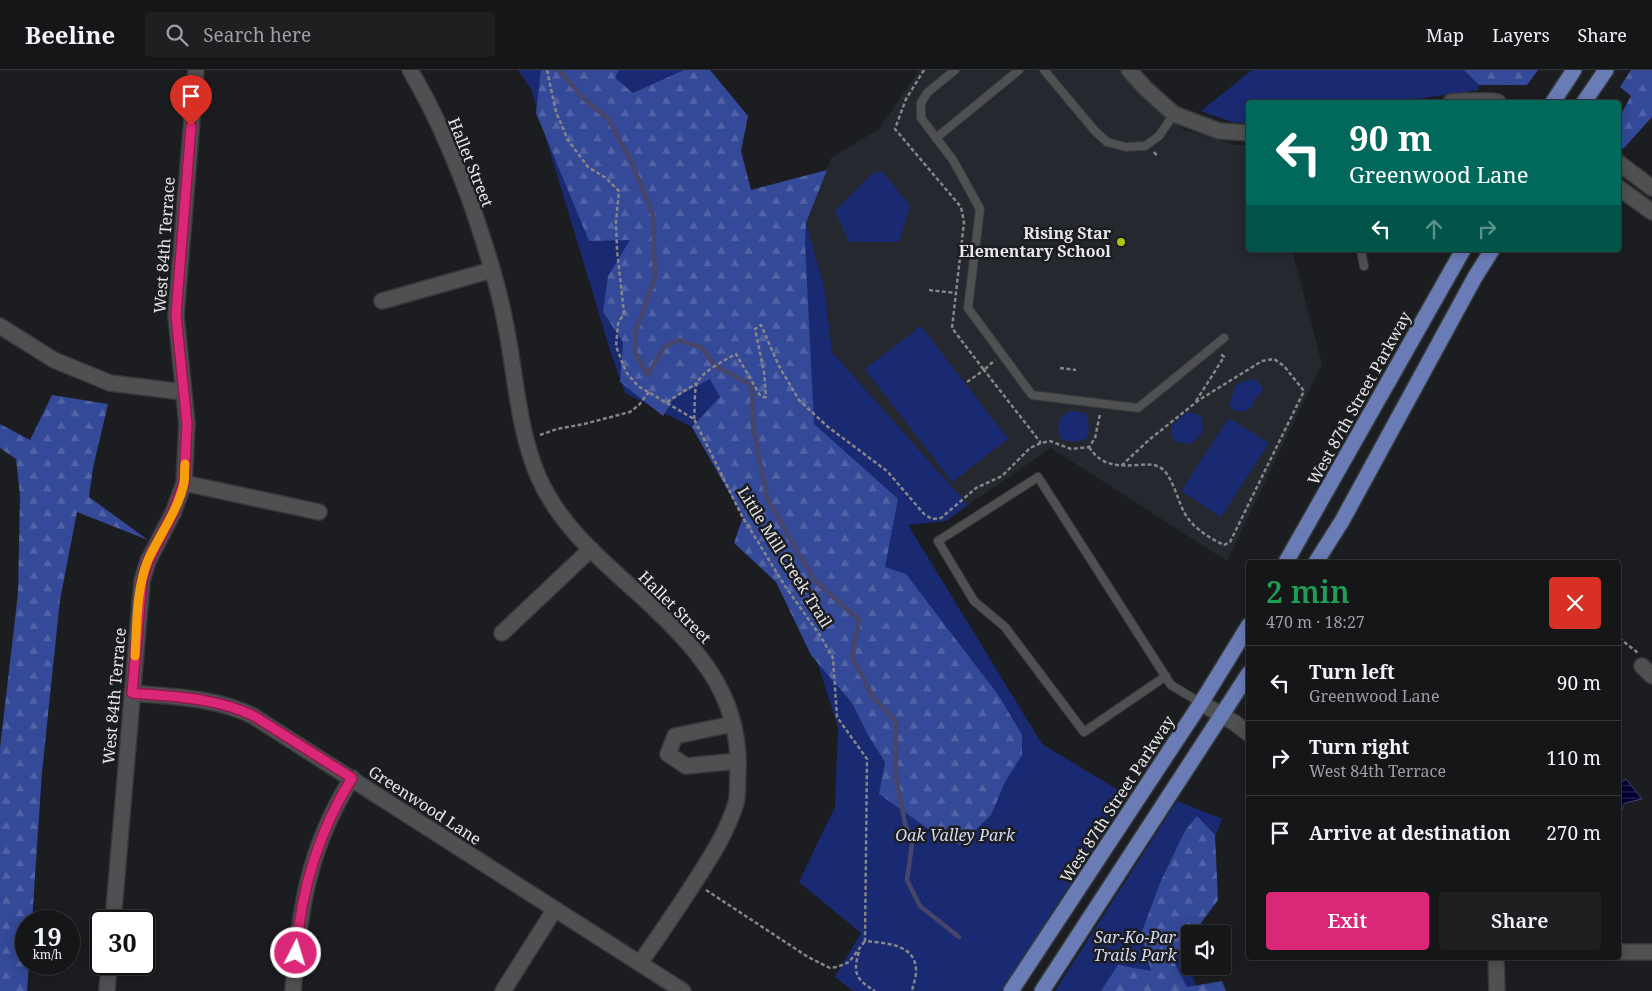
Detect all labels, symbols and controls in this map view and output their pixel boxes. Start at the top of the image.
search box [145,12,495,57]
text: Beeline [25,18,115,51]
icon: search [163,21,191,49]
text: Search here [203,22,311,48]
text: Map [1426,23,1464,47]
text: Layers [1492,23,1550,47]
text: Share [1578,23,1627,47]
pin [170,75,212,126]
icon: arrive [177,82,205,110]
street label: Hallet Street [443,114,499,210]
text: 90 m [1349,114,1432,161]
icon: left [1266,120,1331,185]
text: Greenwood Lane [1349,159,1528,189]
street label: West 84th Terrace [148,176,180,314]
icon: left [1367,215,1395,243]
icon: ahead [1420,215,1448,243]
icon: right [1473,215,1501,243]
place label: Rising Star Elementary School [959,222,1112,262]
marker: Rising Star Elementary School [1115,236,1127,248]
street label: West 87th Street Parkway [1302,307,1416,489]
street label: Little Mill Creek Trail [733,482,837,632]
street label: Hallet Street [634,566,716,648]
text: 2 min [1266,571,1350,612]
button: close [1549,577,1601,629]
text: 470 m · 18:27 [1266,611,1365,633]
street label: West 84th Terrace [97,627,131,765]
text: Turn left [1309,659,1395,685]
icon: left [1266,669,1294,697]
text: 90 m [1557,670,1601,696]
text: Greenwood Lane [1309,685,1440,707]
street label: West 87th Street Parkway [1055,710,1180,887]
text: Turn right [1309,734,1409,760]
icon: right [1266,744,1294,772]
text: 110 m [1546,745,1601,771]
street label: Greenwood Lane [364,760,486,850]
text: West 84th Terrace [1309,760,1446,782]
icon: arrive [1266,819,1294,847]
text: Arrive at destination [1309,820,1511,846]
text: 270 m [1546,820,1601,846]
park label: Oak Valley Park [895,824,1016,846]
button: Exit [1266,892,1429,950]
button: Share [1439,892,1601,950]
speed limit sign: 30 [90,910,155,975]
text: 19 [33,919,62,953]
map controls [1181,925,1231,975]
button: sound [1181,925,1231,975]
position arrow [269,926,321,978]
park label: Sar-Ko-Par Trails Park [1093,926,1178,966]
text: km/h [33,946,62,963]

